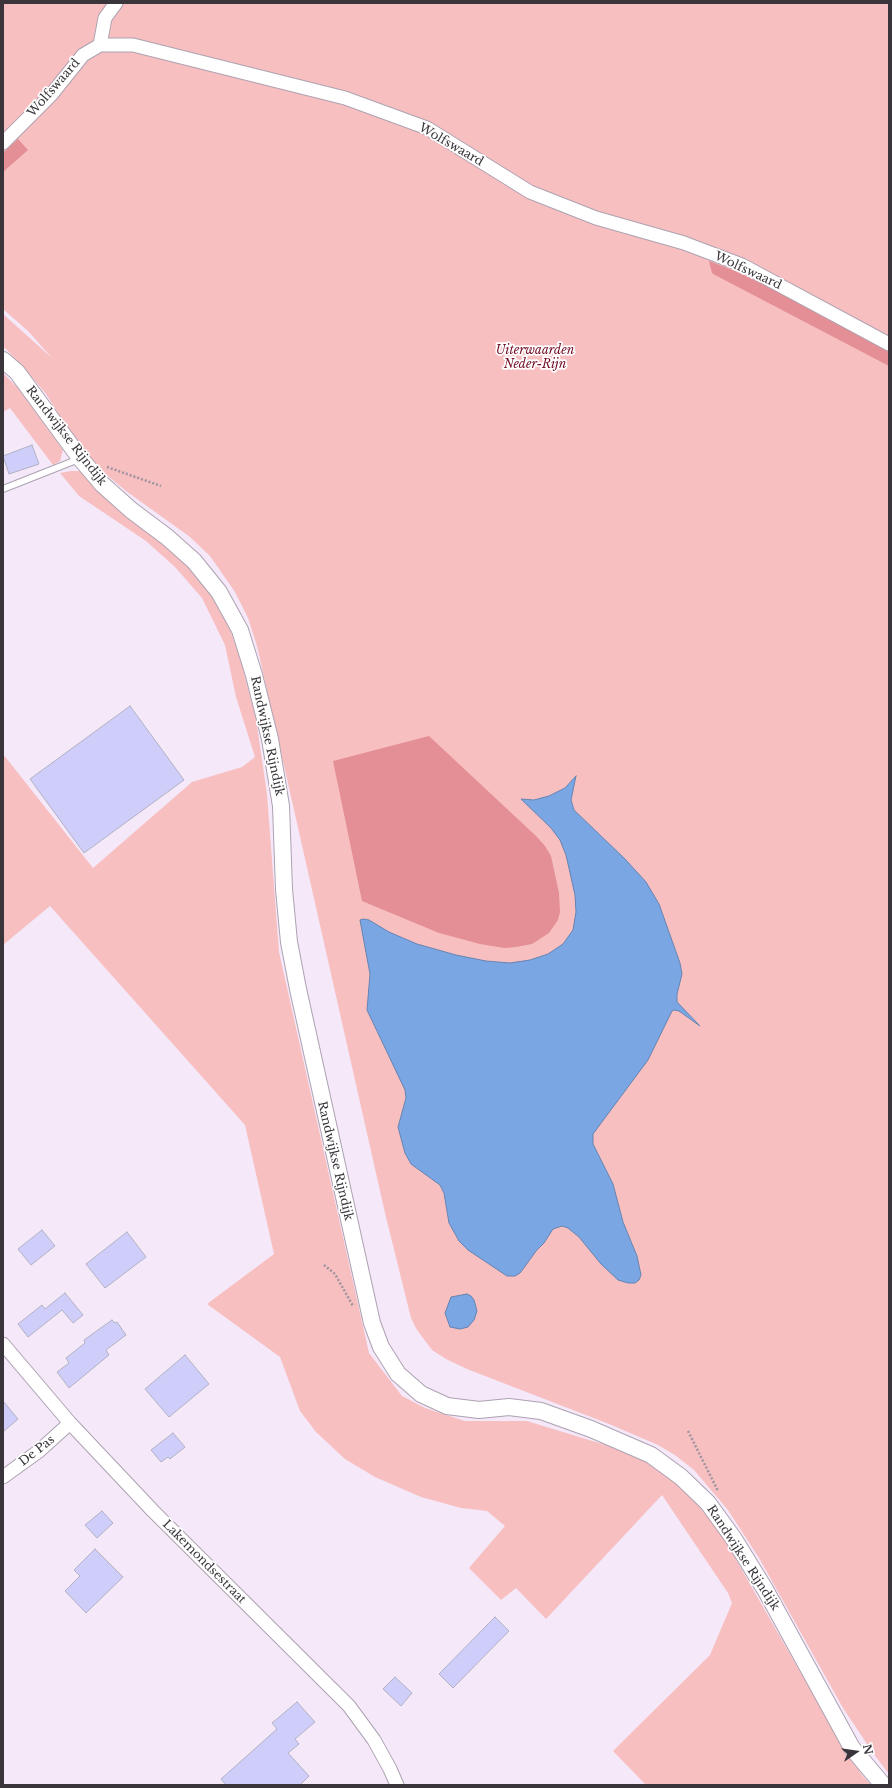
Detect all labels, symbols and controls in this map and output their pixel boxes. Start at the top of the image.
street label: Wolfswaard [25,56,83,120]
street label: Wolfswaard [416,121,486,169]
street label: Wolfswaard [712,249,784,293]
park label: Uiterwaarden Neder-Rijn [496,344,574,372]
street label: Randwijkse Rijndijk [23,383,109,489]
street label: Randwijkse Rijndijk [247,675,287,797]
street label: Randwijkse Rijndijk [314,1100,356,1222]
street label: De Pas [16,1433,58,1469]
street label: Randwijkse Rijndijk [704,1503,782,1613]
street label: Lakemondsestraat [159,1517,249,1607]
north arrow [836,1732,876,1772]
text: N [860,1743,876,1756]

